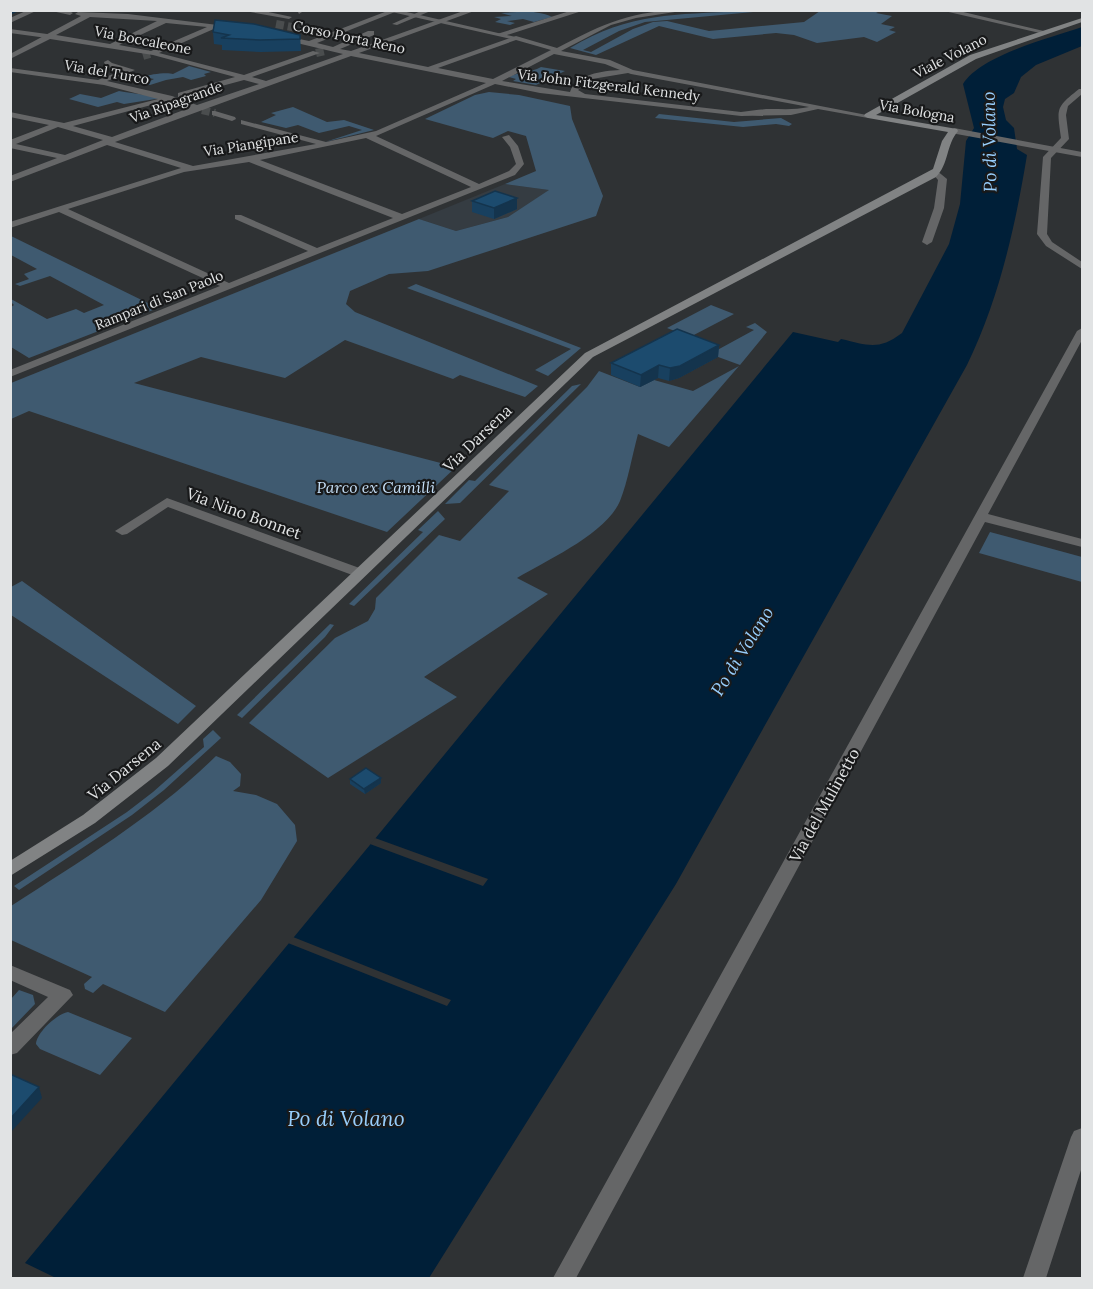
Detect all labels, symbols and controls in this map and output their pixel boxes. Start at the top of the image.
street label: Corso Porta Reno [291,16,407,58]
street label: Via Boccaleone [92,22,193,58]
street label: Viale Volano [910,30,990,83]
street label: Via del Turco [62,56,151,88]
street label: Via John Fitzgerald Kennedy [516,65,702,105]
street label: Via Ripagrande [126,77,225,127]
water label: Po di Volano [977,91,1001,193]
street label: Via Bologna [877,95,956,126]
street label: Via Piangipane [201,128,300,161]
street label: Rampari di San Paolo [92,266,226,334]
street label: Via Darsena [438,400,516,477]
park label: Parco ex Camilli [317,477,435,497]
street label: Via Nino Bonnet [183,483,305,543]
water label: Po di Volano [706,602,778,700]
street label: Via Darsena [83,733,165,805]
street label: Via del Mulinetto [784,745,864,866]
water label: Po di Volano [287,1105,405,1132]

